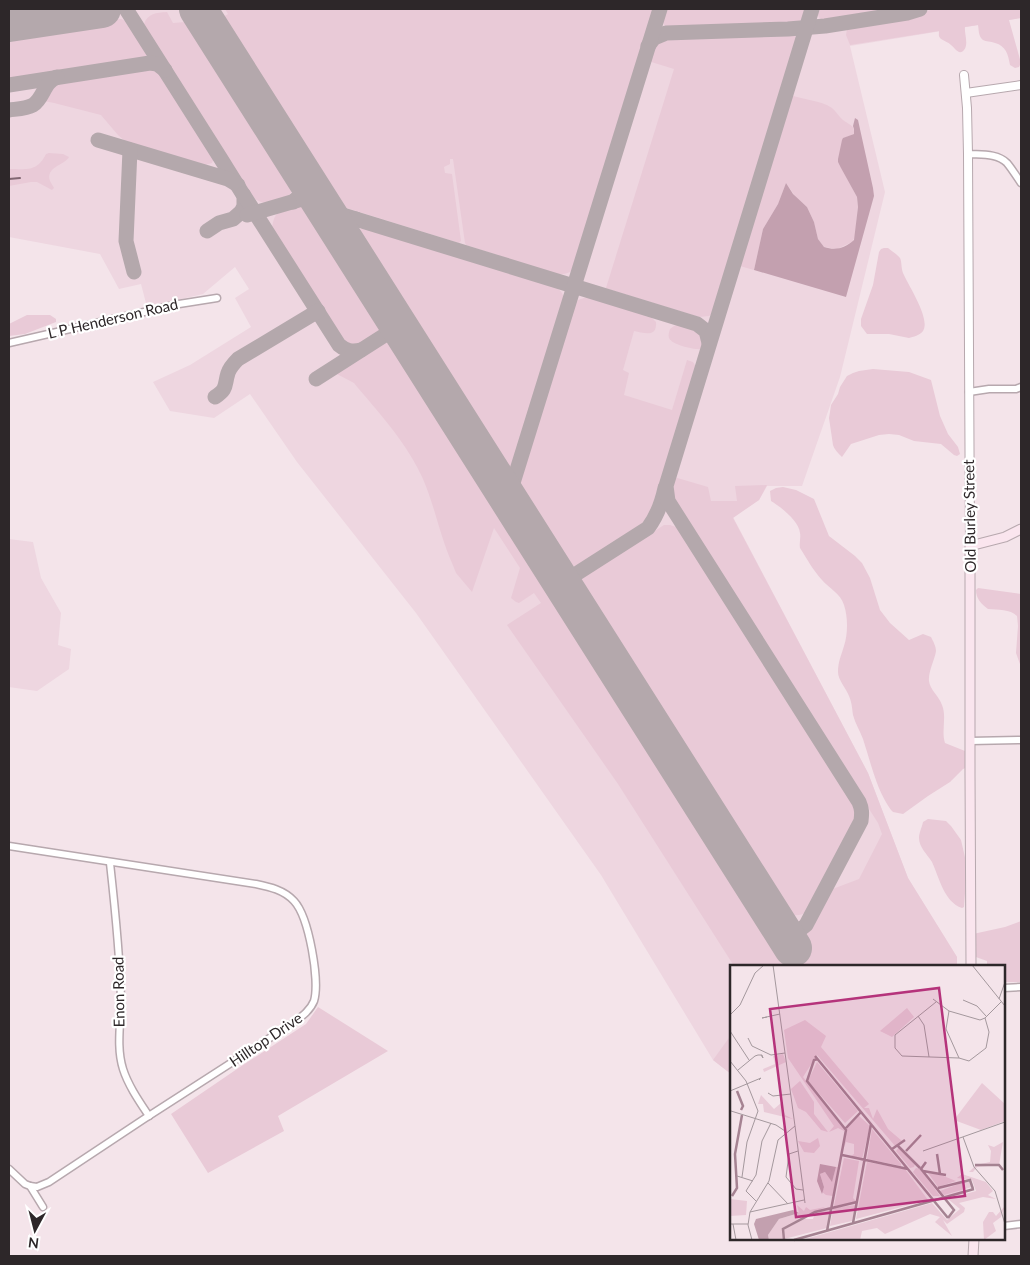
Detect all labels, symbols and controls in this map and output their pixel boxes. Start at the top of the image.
street label: L P Henderson Road [46,294,180,342]
street label: Old Burley Street [959,459,979,573]
street label: Enon Road [108,956,128,1028]
inset map [730,965,1005,1240]
street label: Hilltop Drive [226,1008,305,1070]
north arrow [10,1205,60,1255]
text: N [27,1234,40,1252]

